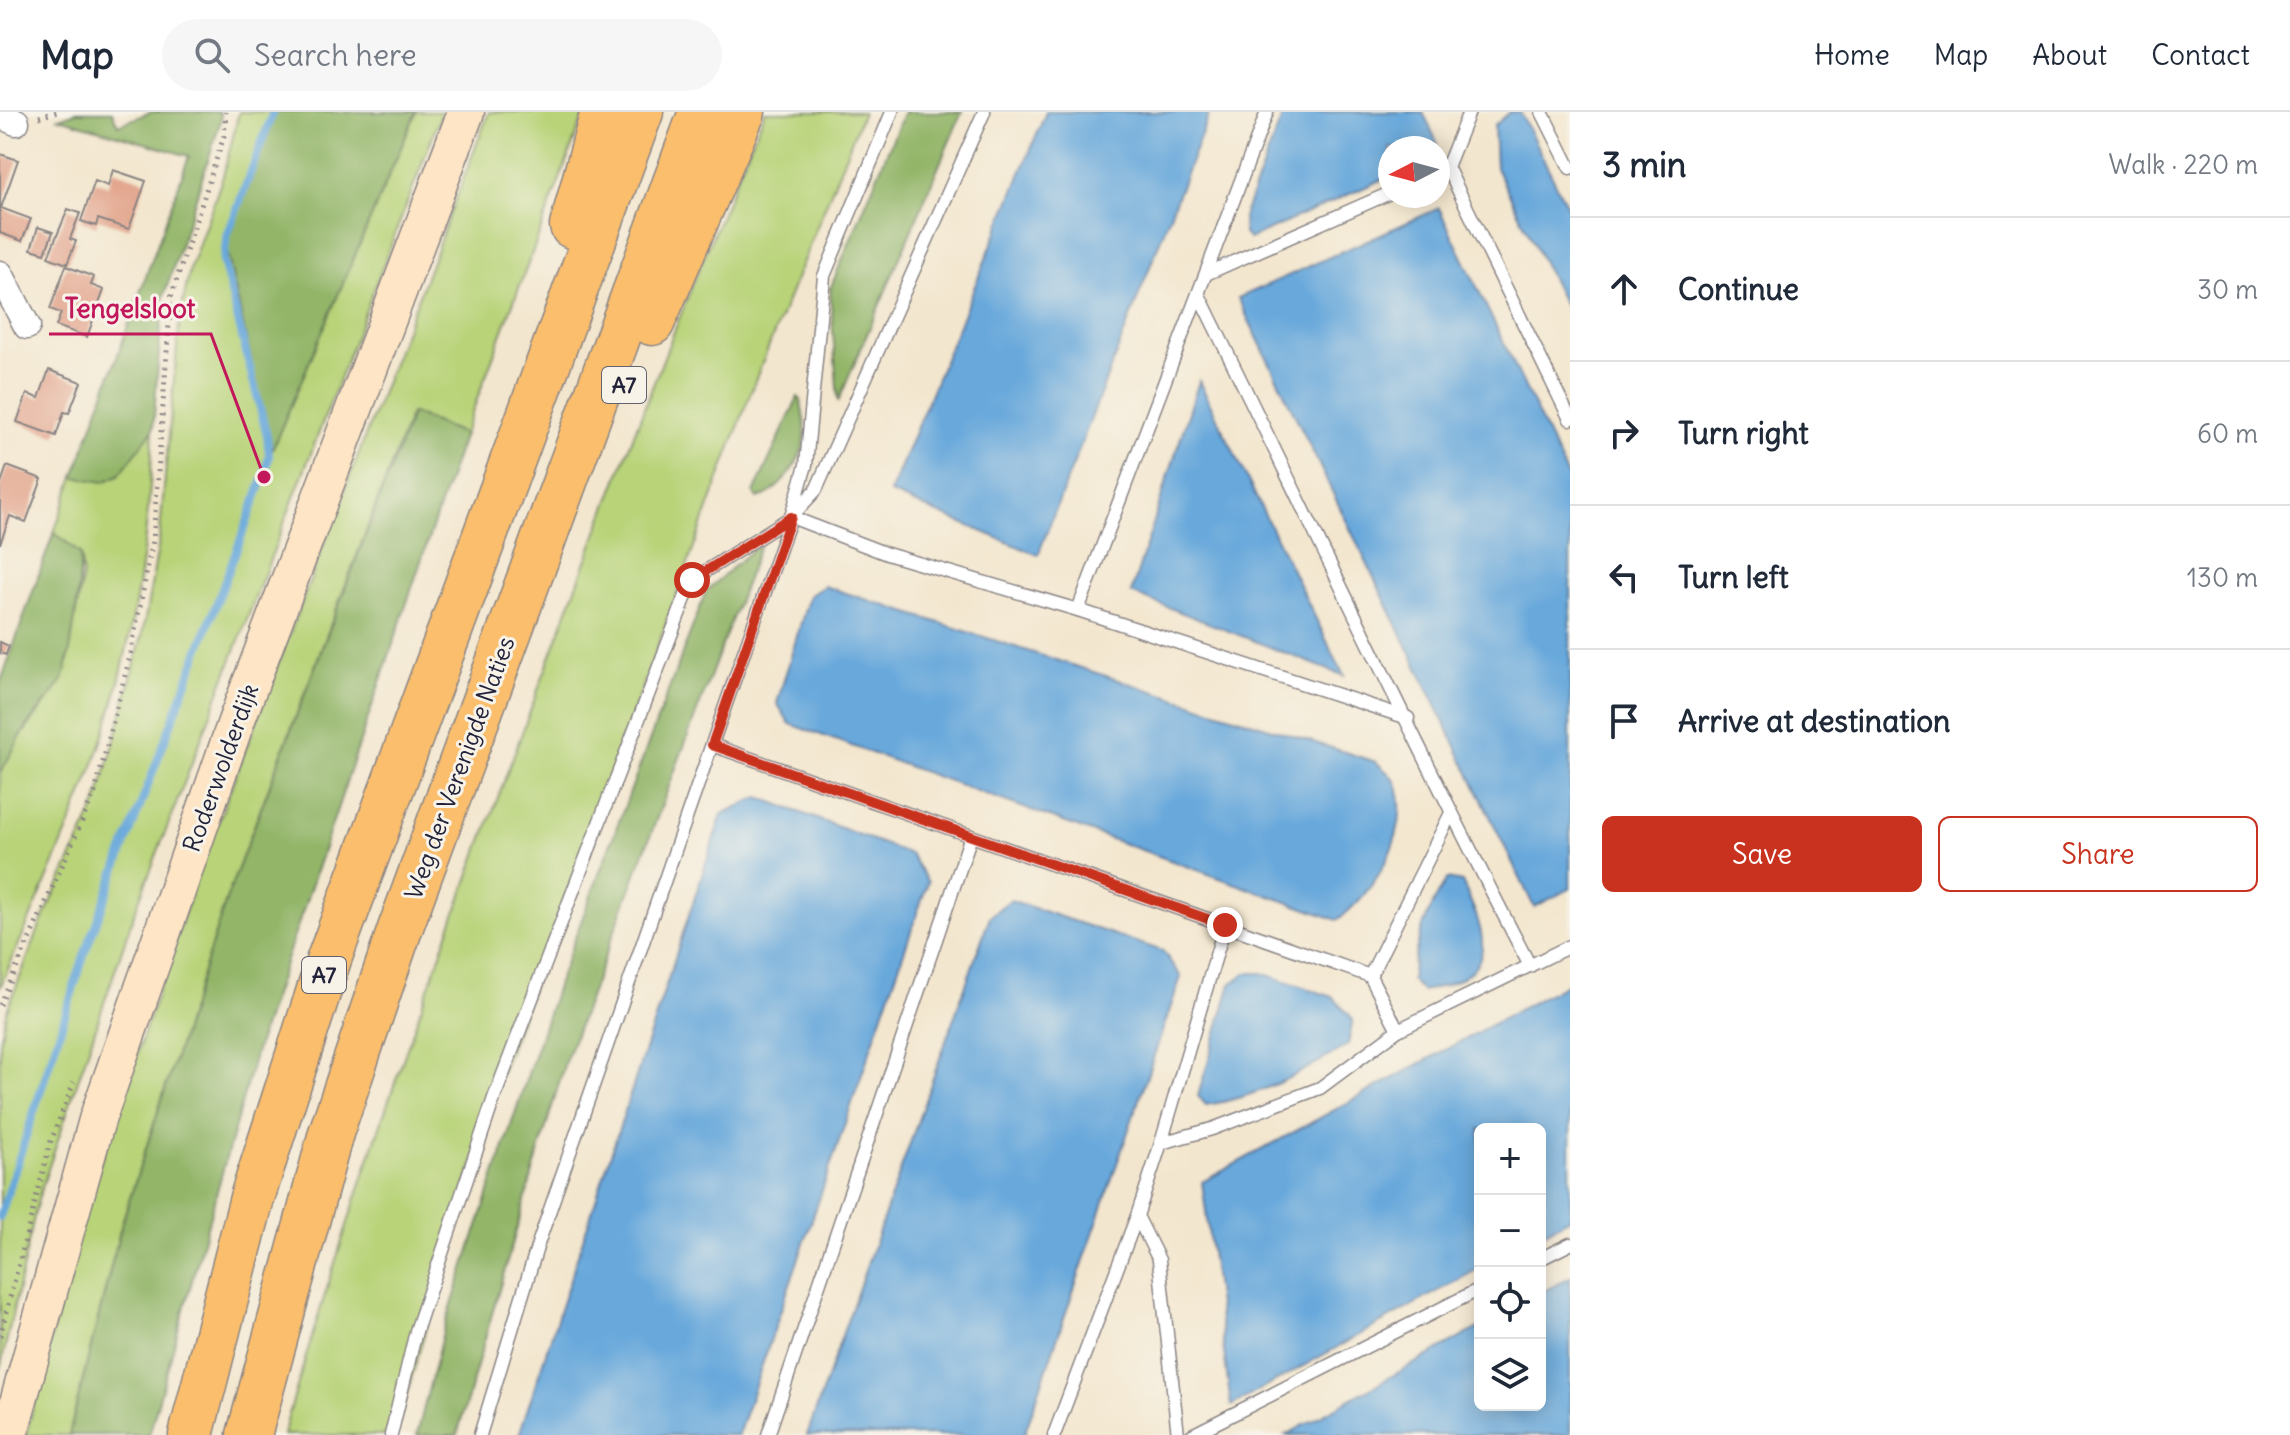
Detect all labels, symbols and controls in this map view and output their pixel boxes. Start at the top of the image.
search box [162,19,722,91]
text: Map [40,32,114,79]
icon: search [190,33,234,77]
text: Search here [254,36,417,74]
text: Home [1814,37,1890,73]
text: Map [1934,37,1988,73]
text: About [2032,37,2107,73]
text: Contact [2151,37,2250,73]
north arrow [1378,136,1450,208]
text: 3 min [1602,143,1687,186]
text: Walk · 220 m [2109,148,2258,181]
icon: ahead [1602,267,1646,311]
text: Continue [1678,270,1799,308]
text: 30 m [2197,273,2258,306]
callout: Tengelsloot [49,284,211,334]
text: Tengelsloot [65,292,196,325]
road number: A7 [602,367,646,403]
icon: right [1602,411,1646,455]
text: Turn right [1678,414,1809,452]
text: 60 m [2197,417,2258,450]
icon: left [1602,555,1646,599]
text: Turn left [1678,558,1789,596]
text: 130 m [2187,561,2258,594]
route start [674,562,710,598]
street label: Weg der Verenigde Naties [398,632,521,903]
street label: Roderwolderdijk [176,680,264,856]
icon: arrive [1602,699,1646,743]
text: Arrive at destination [1678,702,1950,740]
button: Save [1602,816,1922,892]
button: Share [1938,816,2258,892]
route end [1207,907,1243,943]
road number: A7 [302,957,346,993]
map controls [1474,1123,1546,1411]
button: + [1474,1123,1546,1195]
button: − [1474,1195,1546,1267]
button: locate [1474,1267,1546,1339]
button: layers [1474,1339,1546,1411]

